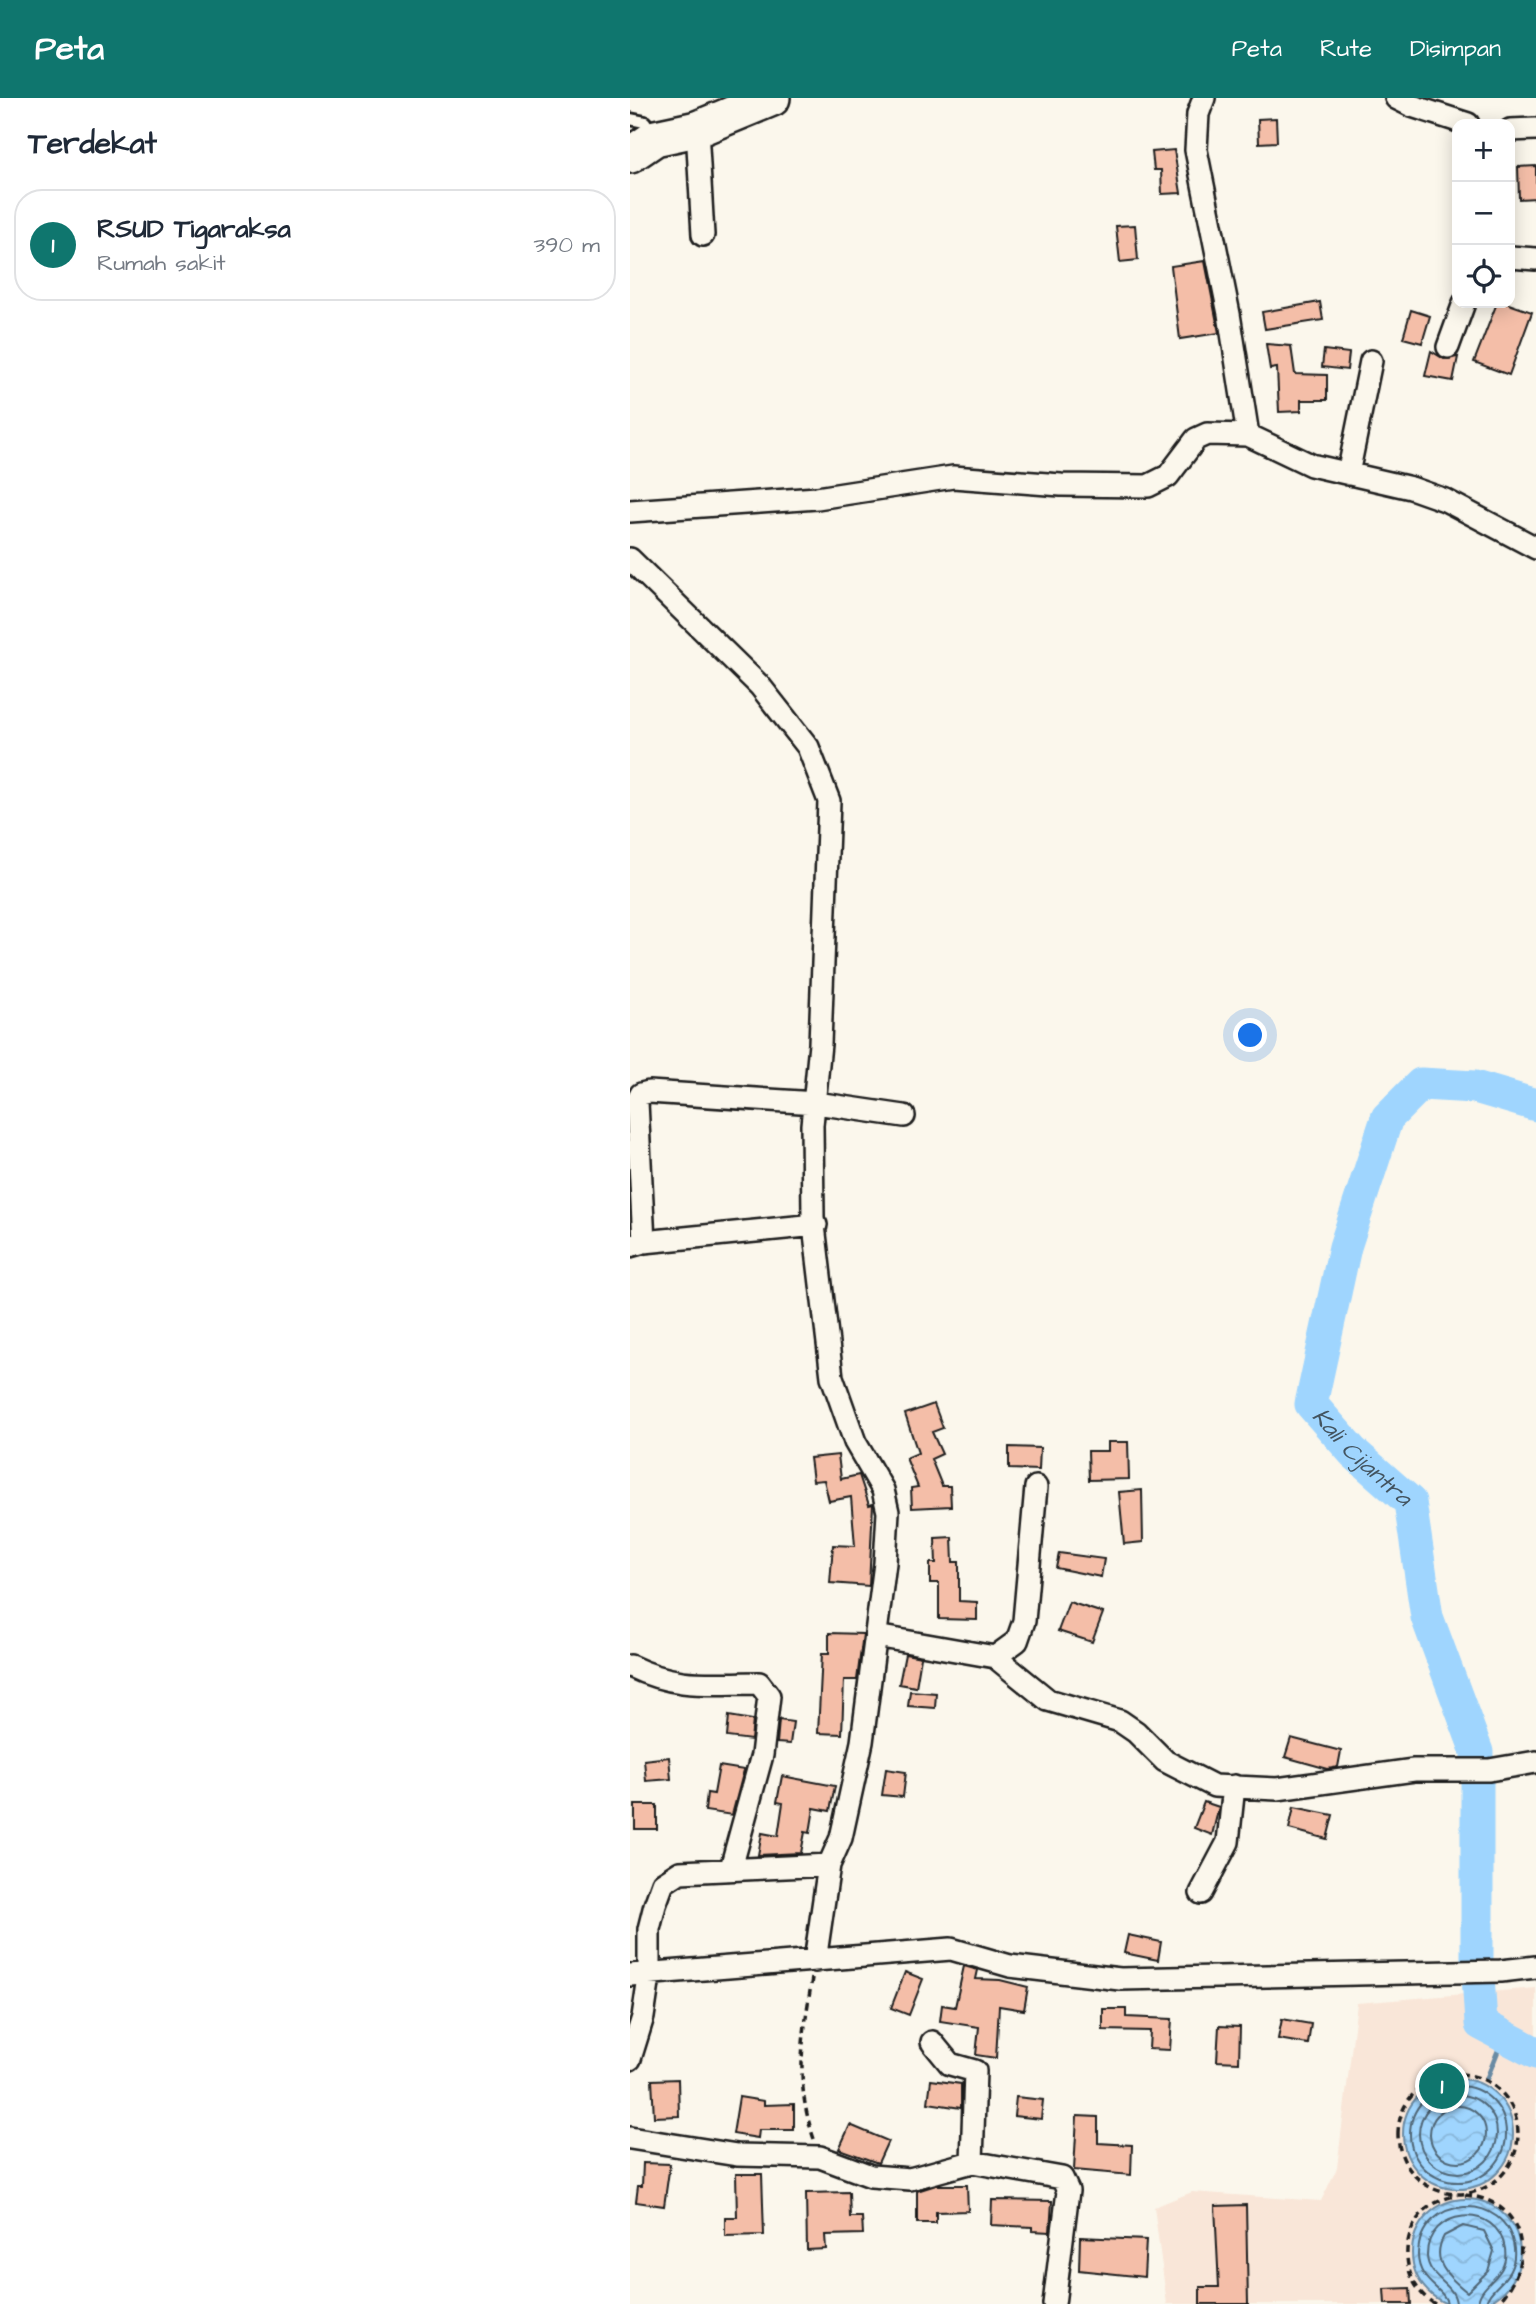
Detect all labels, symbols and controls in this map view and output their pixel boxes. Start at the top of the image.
text: Peta [35,26,104,72]
text: Peta [1232,32,1282,66]
text: Rute [1320,32,1372,66]
text: Disimpan [1410,32,1501,66]
map controls [1452,119,1515,308]
button: + [1452,119,1515,182]
text: Terdekat [28,123,157,165]
button: − [1452,182,1515,245]
text: RSUD Tigaraksa [97,211,291,247]
text: 1 [52,229,54,261]
text: 390 m [534,229,600,261]
button: locate [1452,245,1515,308]
text: Rumah sakit [97,247,225,279]
your location [1233,1018,1267,1052]
water label: Kali Cijantra [1304,1401,1421,1516]
pin: 1 [1419,2060,1465,2112]

